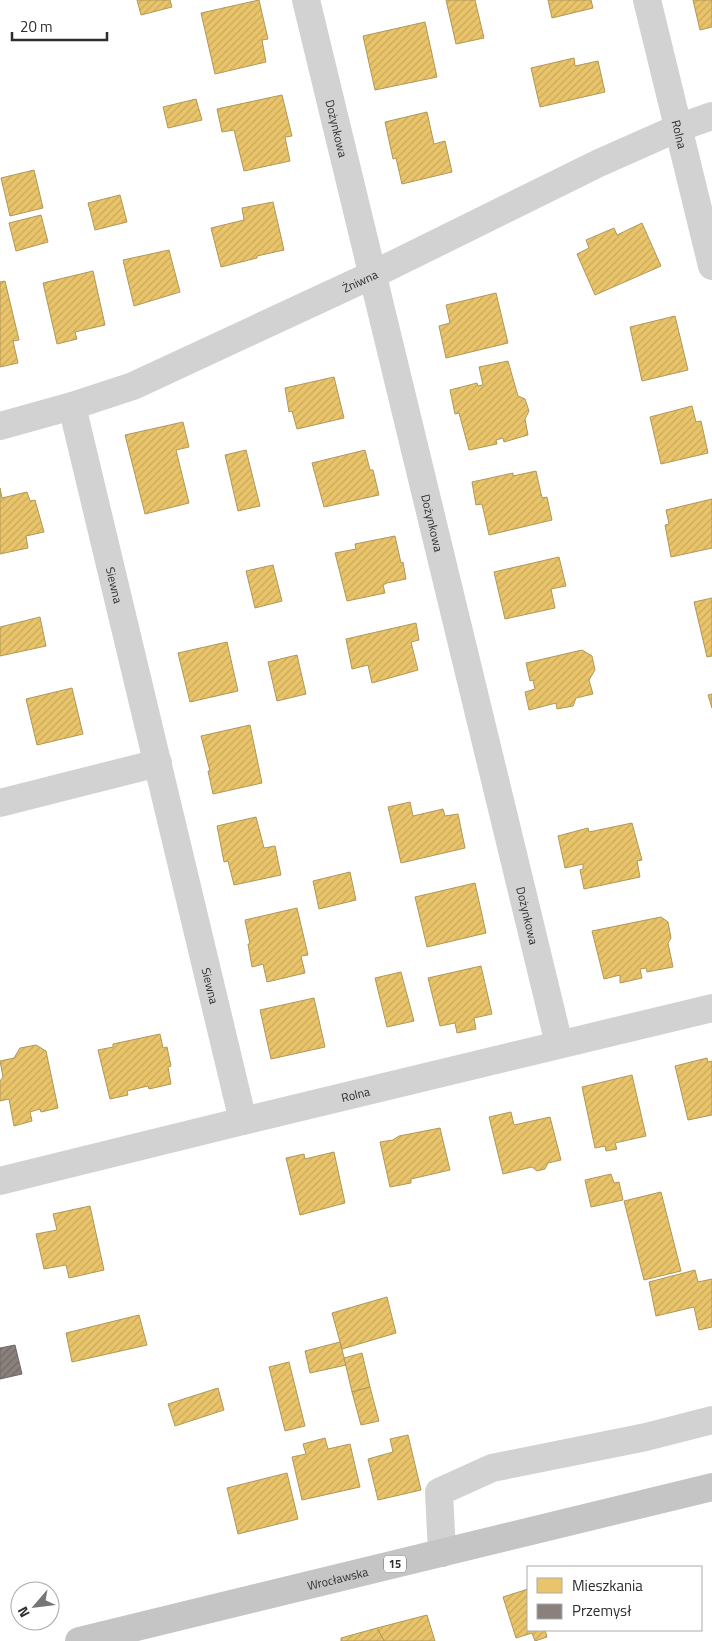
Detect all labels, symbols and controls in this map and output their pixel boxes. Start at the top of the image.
scale bar [12,10,108,42]
text: 20 m [20,15,53,38]
street label: Dożynkowa [321,97,353,159]
street label: Rolna [667,118,692,150]
street label: Żniwna [339,264,381,297]
street label: Dożynkowa [417,492,449,554]
street label: Siewna [101,565,128,605]
street label: Dożynkowa [512,885,544,946]
street label: Siewna [197,966,224,1006]
street label: Rolna [339,1081,372,1107]
road number: 15 [384,1556,406,1572]
street label: Wrocławska [305,1562,370,1595]
legend [527,1566,702,1631]
text: Mieszkania [572,1574,643,1597]
north arrow [10,1581,60,1631]
text: Przemysł [572,1599,632,1622]
text: N [12,1603,35,1622]

